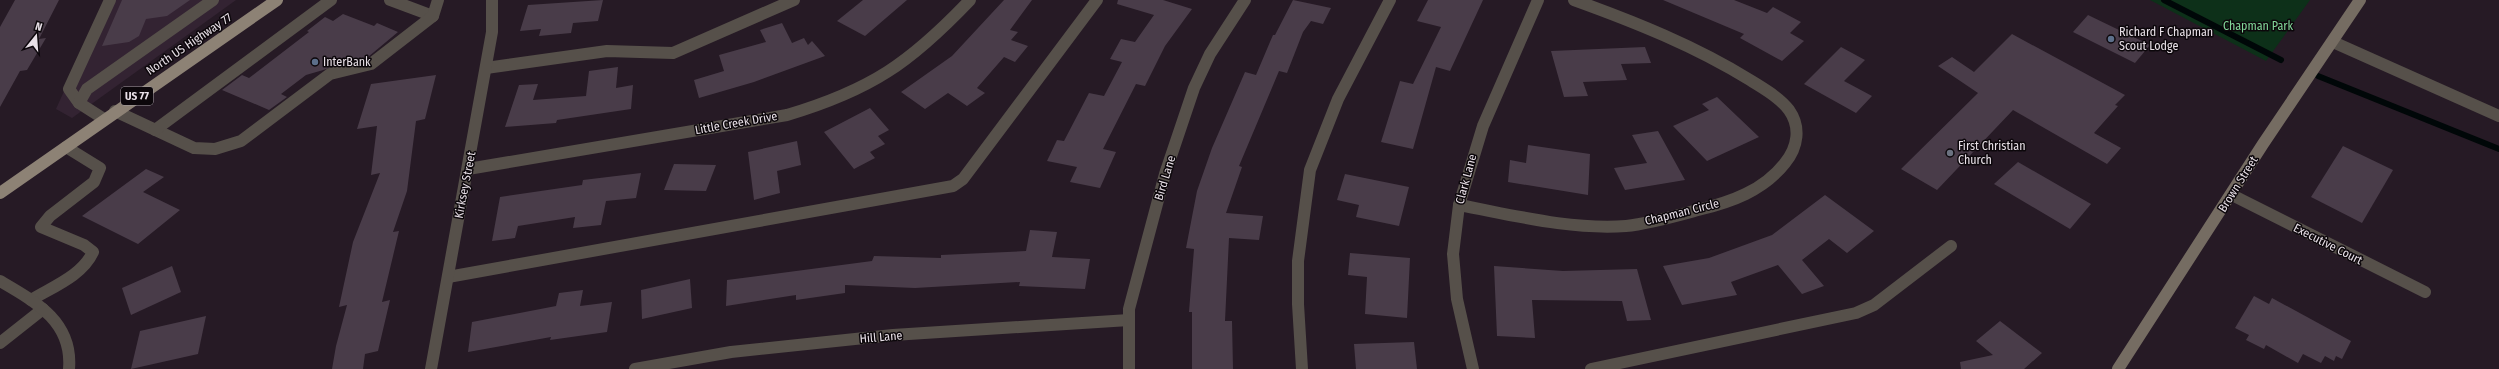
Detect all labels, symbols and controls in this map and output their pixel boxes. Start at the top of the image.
street label: North US Highway 77 [144,10,235,78]
north arrow [16,16,56,56]
park label: Chapman Park [2223,19,2293,33]
text: N [34,20,44,34]
place label: Richard F Chapman Scout Lodge [2119,25,2213,53]
marker: Richard F Chapman Scout Lodge [2106,34,2116,44]
place label: InterBank [323,55,371,69]
marker: InterBank [310,57,320,67]
road number: US 77 [121,87,153,105]
street label: Little Creek Drive [694,109,778,137]
place label: First Christian Church [1958,139,2026,167]
marker: First Christian Church [1945,148,1955,158]
street label: Kirksey Street [452,150,478,220]
street label: Clark Lane [1453,153,1479,205]
street label: Brown Street [2215,153,2261,215]
street label: Bird Lane [1152,154,1178,202]
street label: Chapman Circle [1643,196,1721,228]
street label: Executive Court [2291,221,2365,267]
street label: Hill Lane [859,328,903,346]

